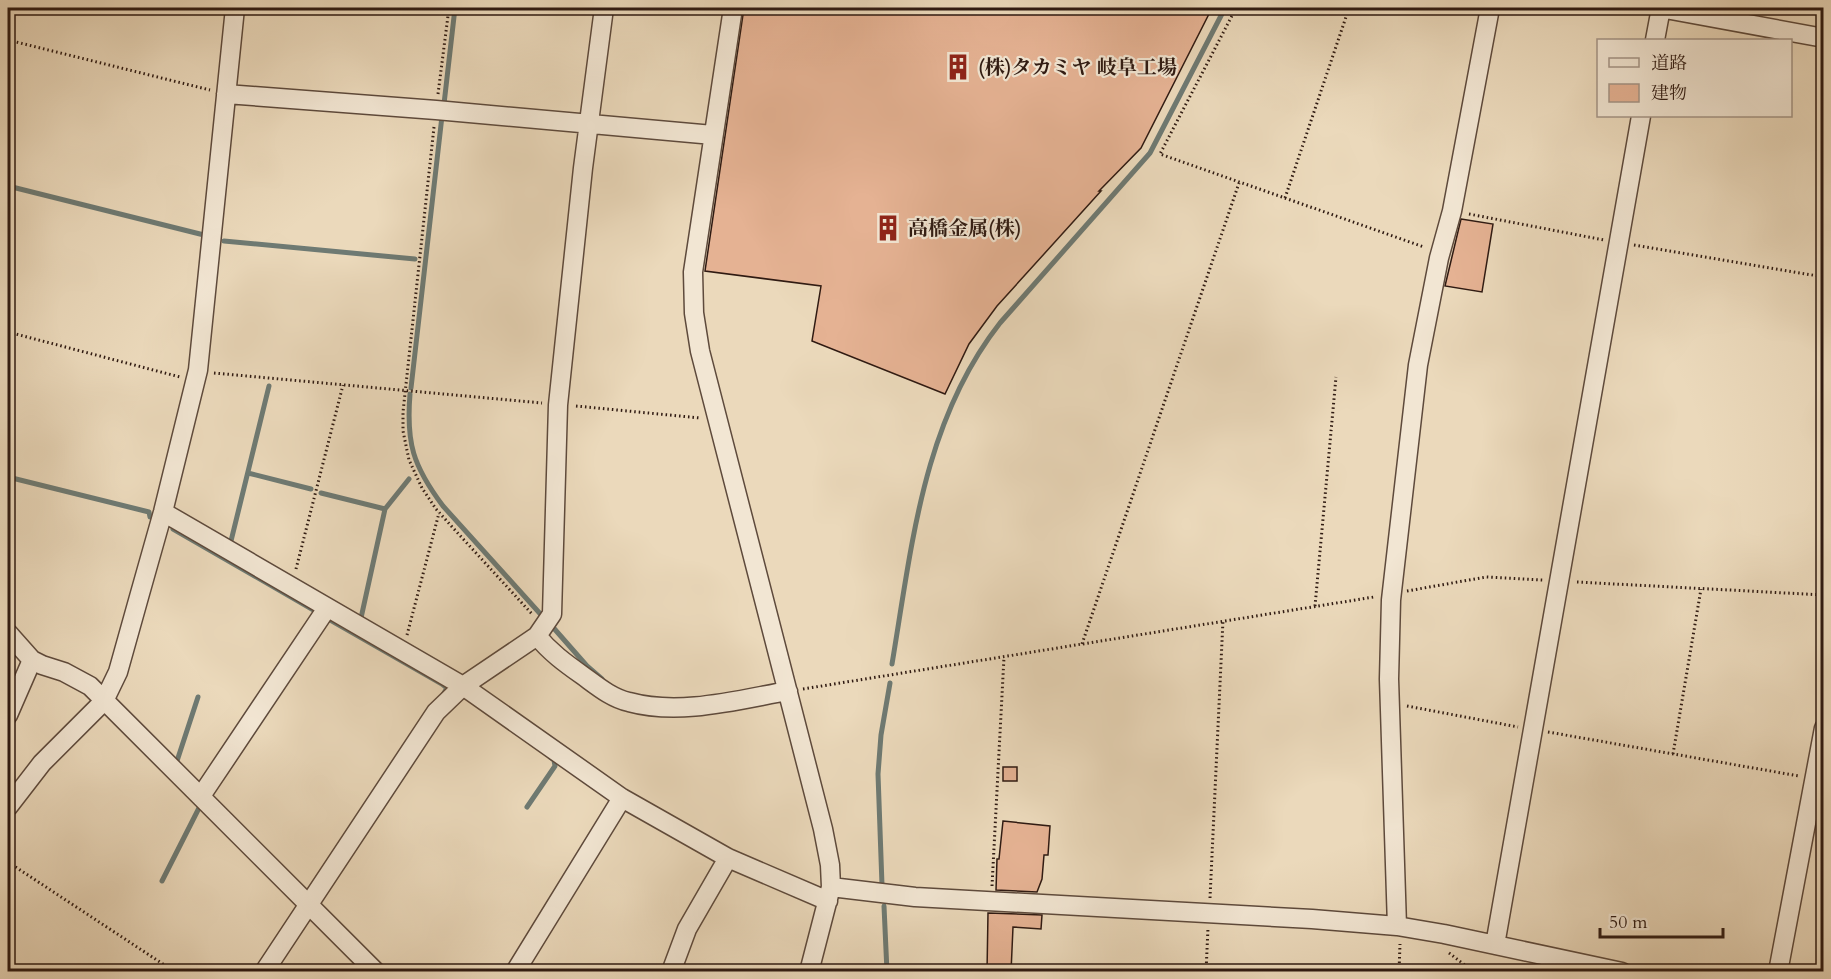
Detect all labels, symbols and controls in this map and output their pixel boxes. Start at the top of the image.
legend [1597,39,1792,117]
text: 道路 [1651,51,1687,76]
building icon: (株)タカミヤ 岐阜工場 [943,52,973,82]
place label: (株)タカミヤ 岐阜工場 [978,54,1177,81]
text: 建物 [1651,81,1687,106]
building icon: 高橋金属(株) [873,213,903,243]
place label: 高橋金属(株) [908,215,1022,242]
scale bar [1600,901,1723,939]
text: 50 m [1609,910,1648,935]

